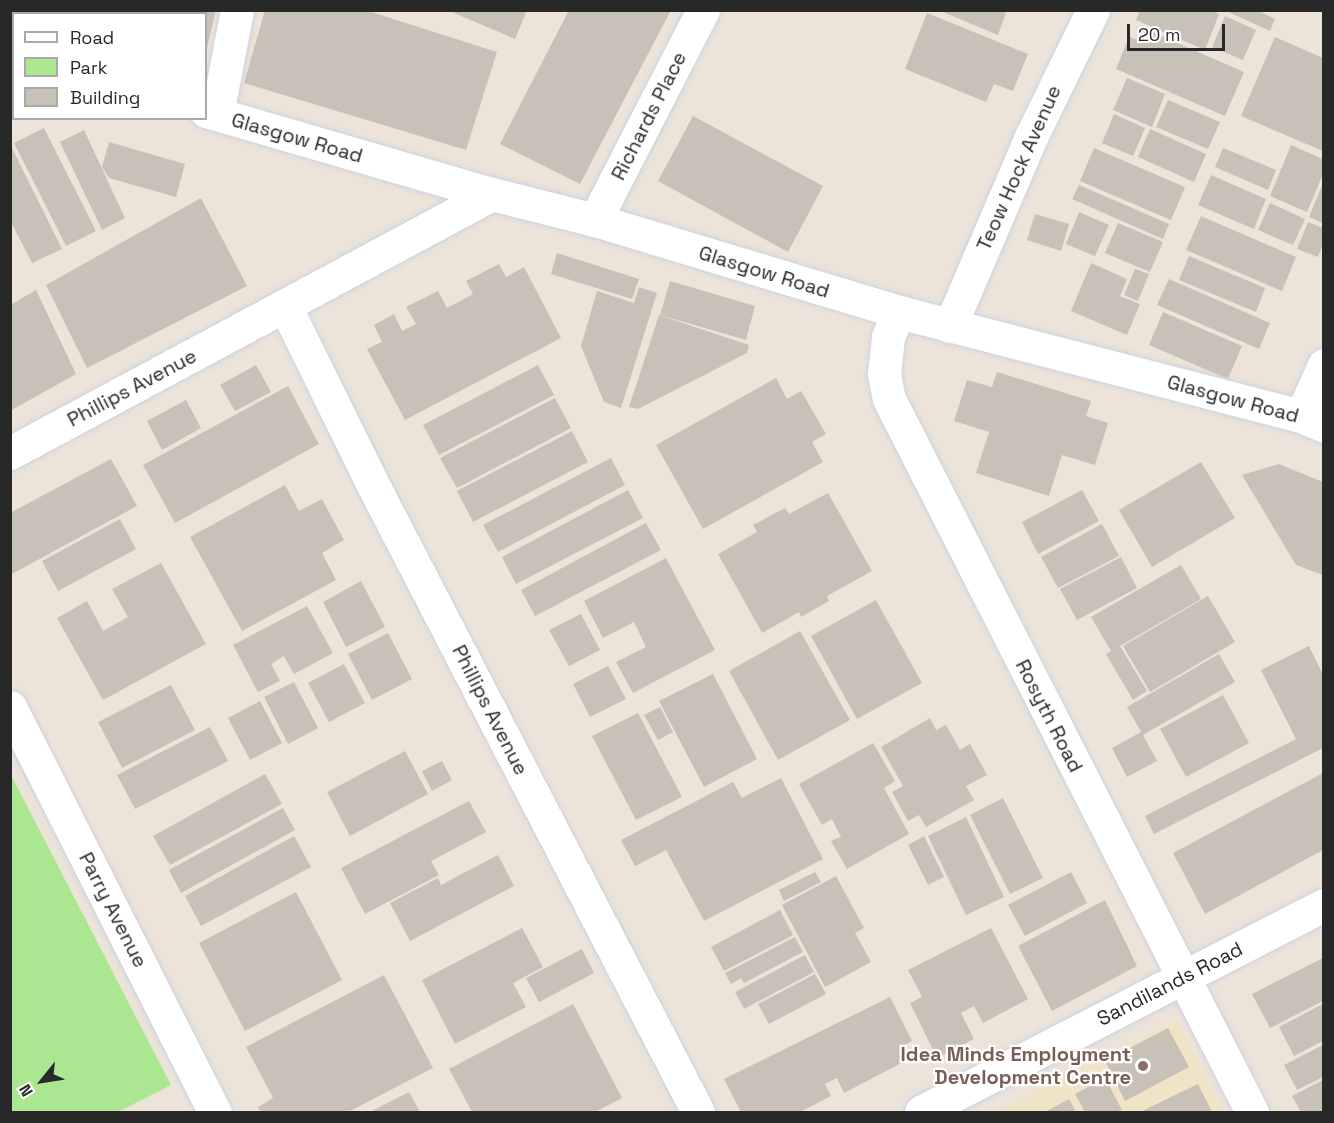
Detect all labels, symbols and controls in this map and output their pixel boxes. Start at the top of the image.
legend [12,12,207,120]
scale bar [1130,12,1228,50]
text: 20 m [1138,23,1181,46]
text: Road [70,26,114,49]
street label: Richards Place [606,48,692,184]
text: Park [70,56,107,79]
street label: Teow Hock Avenue [972,81,1066,255]
text: Building [70,86,140,109]
street label: Glasgow Road [229,108,365,168]
street label: Glasgow Road [696,241,832,303]
street label: Phillips Avenue [63,344,201,432]
street label: Glasgow Road [1165,370,1301,428]
street label: Phillips Avenue [447,641,533,779]
street label: Rosyth Road [1010,656,1088,776]
street label: Parry Avenue [74,848,152,972]
street label: Sandilands Road [1093,937,1247,1031]
place label: Idea Minds Employment Development Centre [901,1042,1131,1089]
north arrow [12,1051,72,1111]
marker: Idea Minds Employment Development Centre [1136,1059,1150,1073]
text: N [14,1080,38,1100]

